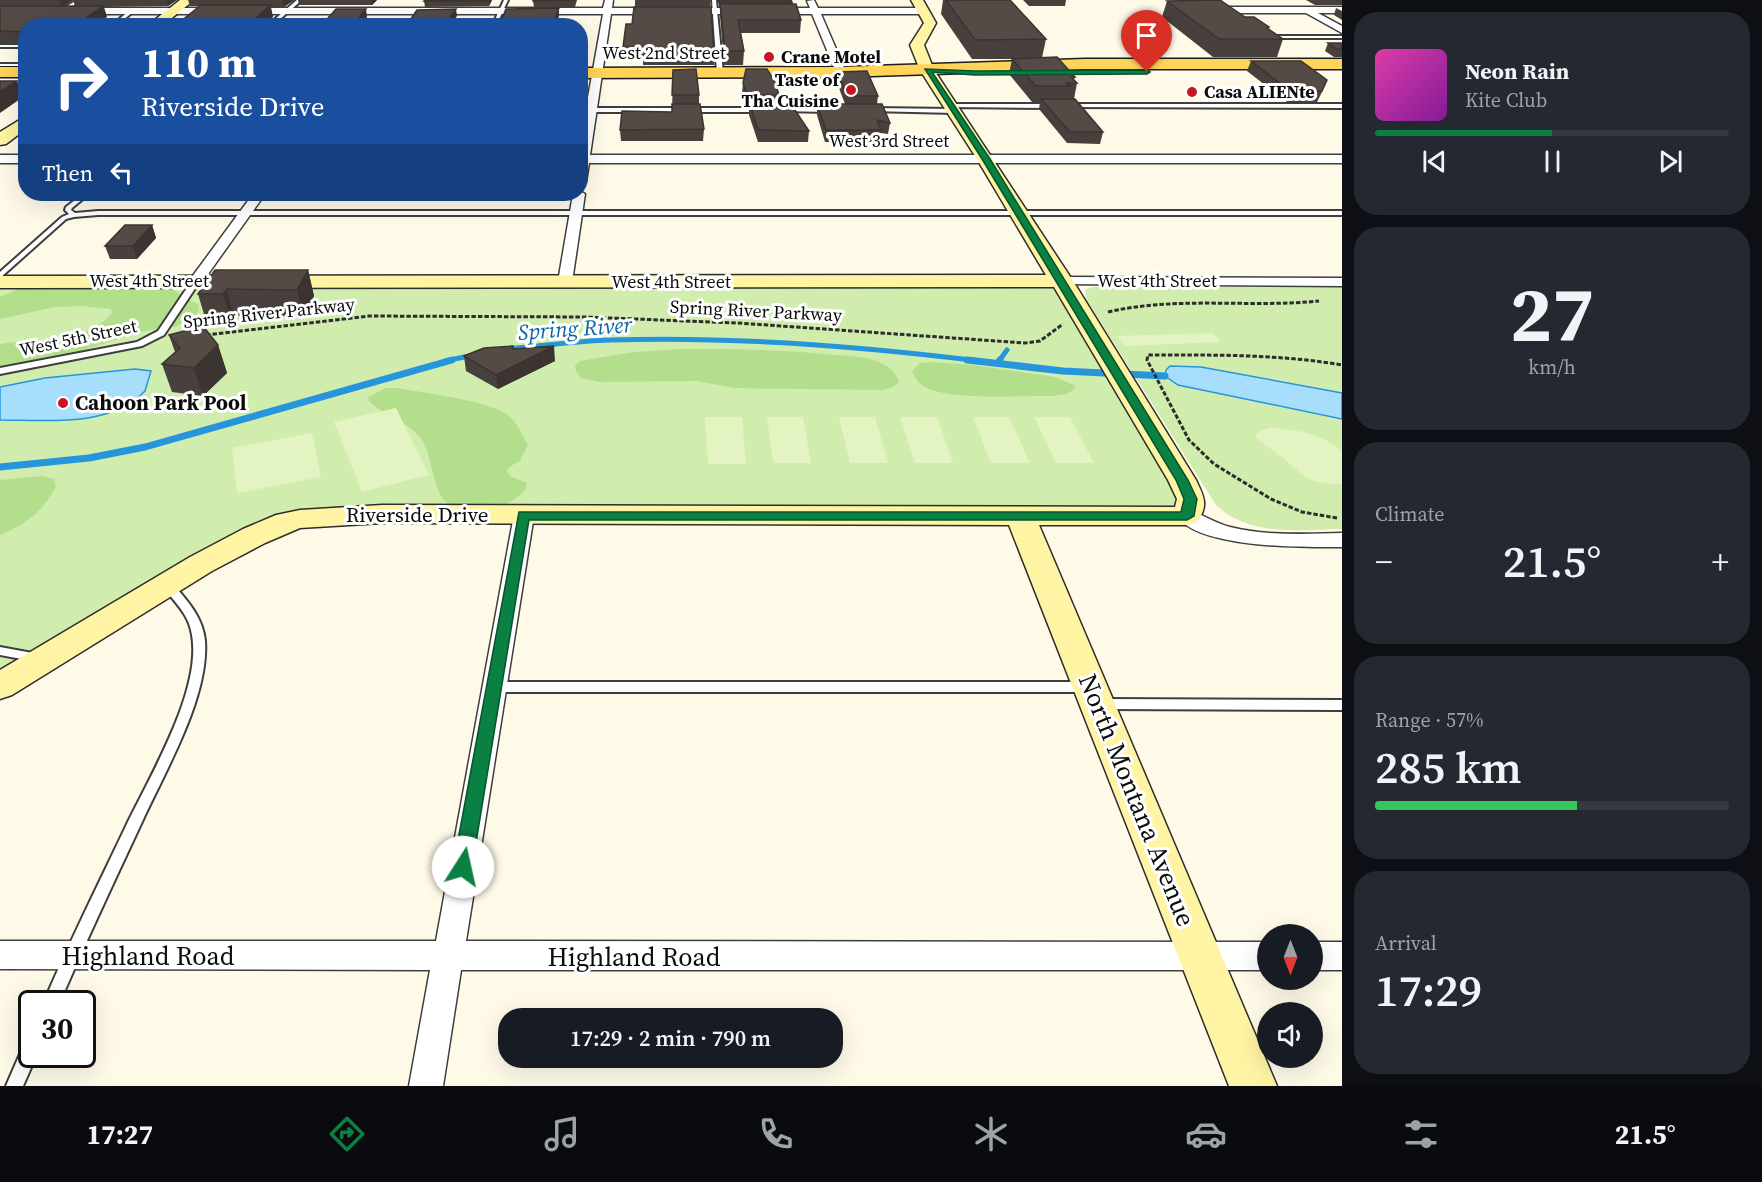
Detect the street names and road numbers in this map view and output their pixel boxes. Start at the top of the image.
street label: West 2nd Street [602,40,726,65]
street label: West 3rd Street [829,128,949,153]
street label: West 4th Street [89,268,209,293]
street label: West 4th Street [1097,268,1217,293]
street label: West 4th Street [611,269,731,294]
street label: Spring River Parkway [182,291,357,334]
street label: Spring River Parkway [669,294,843,328]
street label: West 5th Street [17,313,139,362]
street label: Riverside Drive [346,500,488,529]
street label: North Montana Avenue [1070,668,1204,932]
street label: Highland Road [61,938,235,974]
street label: Highland Road [547,939,721,975]

